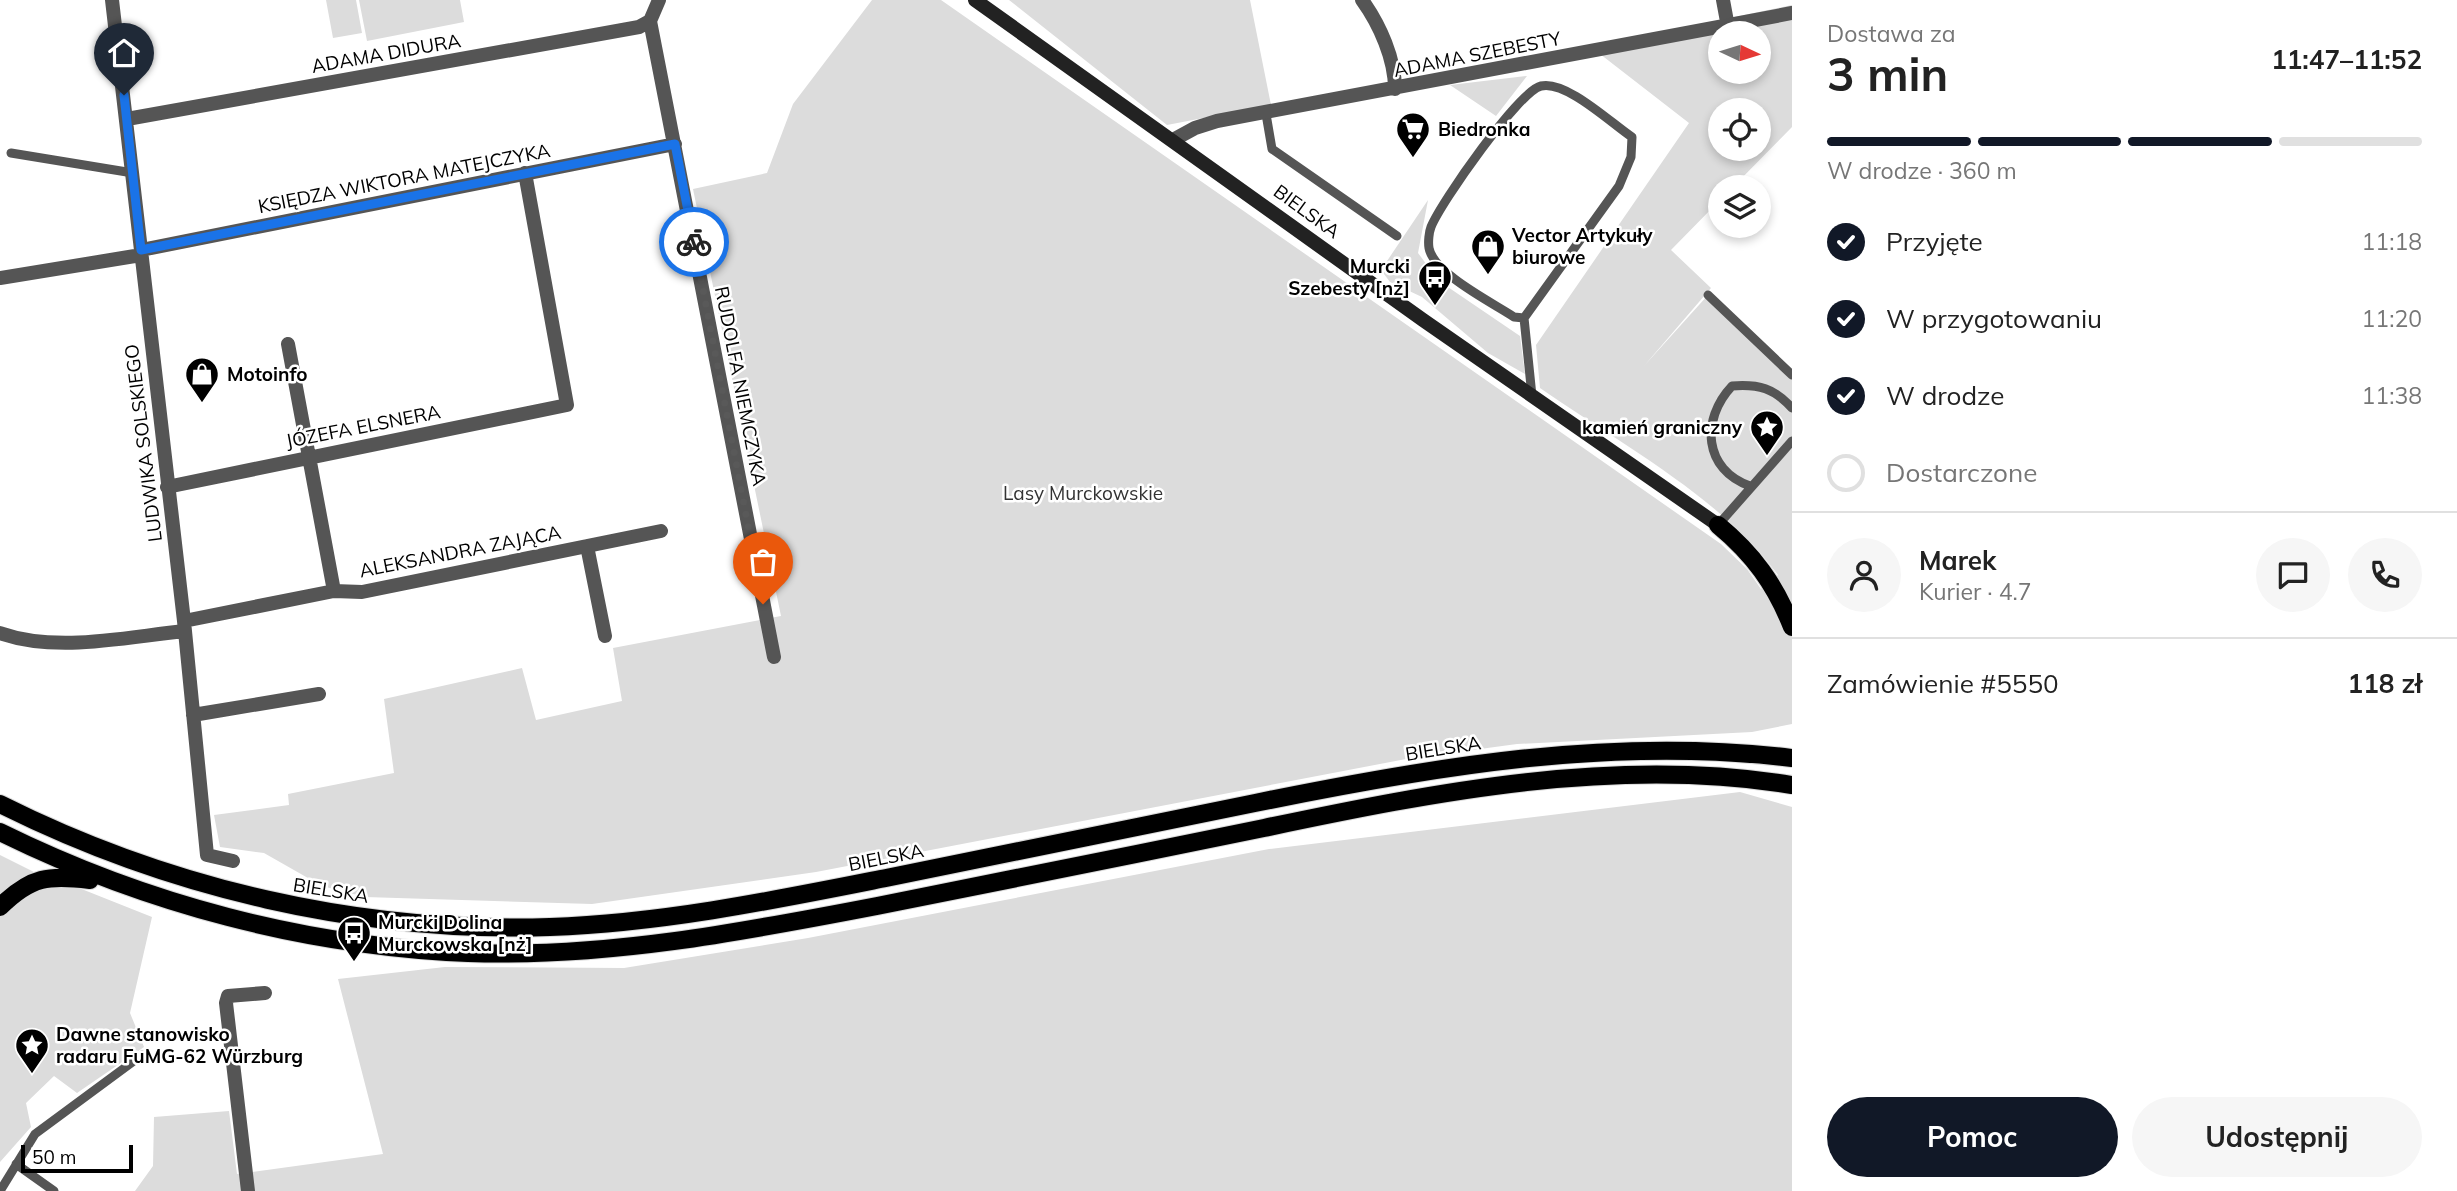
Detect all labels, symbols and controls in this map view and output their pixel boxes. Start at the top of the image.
text: Dostawa za [1827,19,1956,48]
north arrow [1708,21,1771,84]
map controls [1708,21,1771,238]
pin [94,23,154,95]
street label: ADAMA SZEBESTY [1391,26,1563,82]
street label: ADAMA DIDURA [309,28,463,78]
icon: home [105,34,143,72]
text: 11:47–11:52 [2271,43,2422,76]
text: 3 min [1827,45,1948,103]
button: locate [1708,98,1771,161]
supermarket icon: Biedronka [1394,110,1432,159]
place label: Biedronka [1438,117,1530,141]
street label: KSIĘDZA WIKTORA MATEJCZYKA [256,138,552,218]
text: W drodze · 360 m [1827,156,2017,185]
button: layers [1708,175,1771,238]
street label: BIELSKA [1269,179,1345,243]
courier [659,207,729,277]
icon: bike [675,223,713,261]
place label: Vector Artykuły biurowe [1511,223,1653,269]
icon: check [1827,223,1865,261]
text: Przyjęte [1886,225,1983,258]
shop icon: Vector Artykuły biurowe [1469,227,1507,276]
text: 11:18 [2362,227,2422,256]
place label: Murcki Szebesty [nż] [1288,254,1410,300]
bus stop icon: Murcki Szebesty [nż] [1416,258,1454,307]
street label: RUDOLFA NIEMCZYKA [710,284,772,488]
icon: check [1827,300,1865,338]
text: W przygotowaniu [1886,302,2102,335]
text: 11:20 [2362,304,2422,333]
street label: LUDWIKA SOLSKIEGO [119,343,167,543]
shop icon: Motoinfo [183,355,221,404]
place label: Motoinfo [227,362,307,386]
icon: check [1827,377,1865,415]
text: W drodze [1886,379,2004,412]
text: 11:38 [2362,381,2422,410]
street label: JÓZEFA ELSNERA [284,399,442,453]
place icon: kamień graniczny [1748,408,1786,457]
place label: kamień graniczny [1582,415,1743,439]
text: Dostarczone [1886,456,2037,489]
park label: Lasy Murckowskie [1003,481,1163,505]
street label: ALEKSANDRA ZAJĄCA [357,520,563,582]
pin [733,532,793,604]
button: person [1827,538,1901,612]
button: chat [2256,538,2330,612]
button: phone [2348,538,2422,612]
icon: bag [744,543,782,581]
text: Marek [1919,544,1996,577]
text: Kurier · 4.7 [1919,577,2031,606]
text: Zamówienie #5550 [1827,667,2059,700]
text: 118 zł [2348,667,2422,700]
street label: BIELSKA [1403,730,1483,766]
street label: BIELSKA [846,838,926,876]
street label: BIELSKA [291,872,371,908]
place label: Murcki Dolina Murckowska [nż] [378,910,533,956]
bus stop icon: Murcki Dolina Murckowska [nż] [335,914,373,963]
place label: Dawne stanowisko radaru FuMG-62 Würzburg [56,1022,303,1068]
place icon: Dawne stanowisko radaru FuMG-62 Würzburg [13,1026,51,1075]
button: Pomoc [1827,1097,2118,1177]
button: Udostępnij [2132,1097,2422,1177]
scale bar [21,1142,133,1174]
text: 50 m [32,1145,76,1169]

